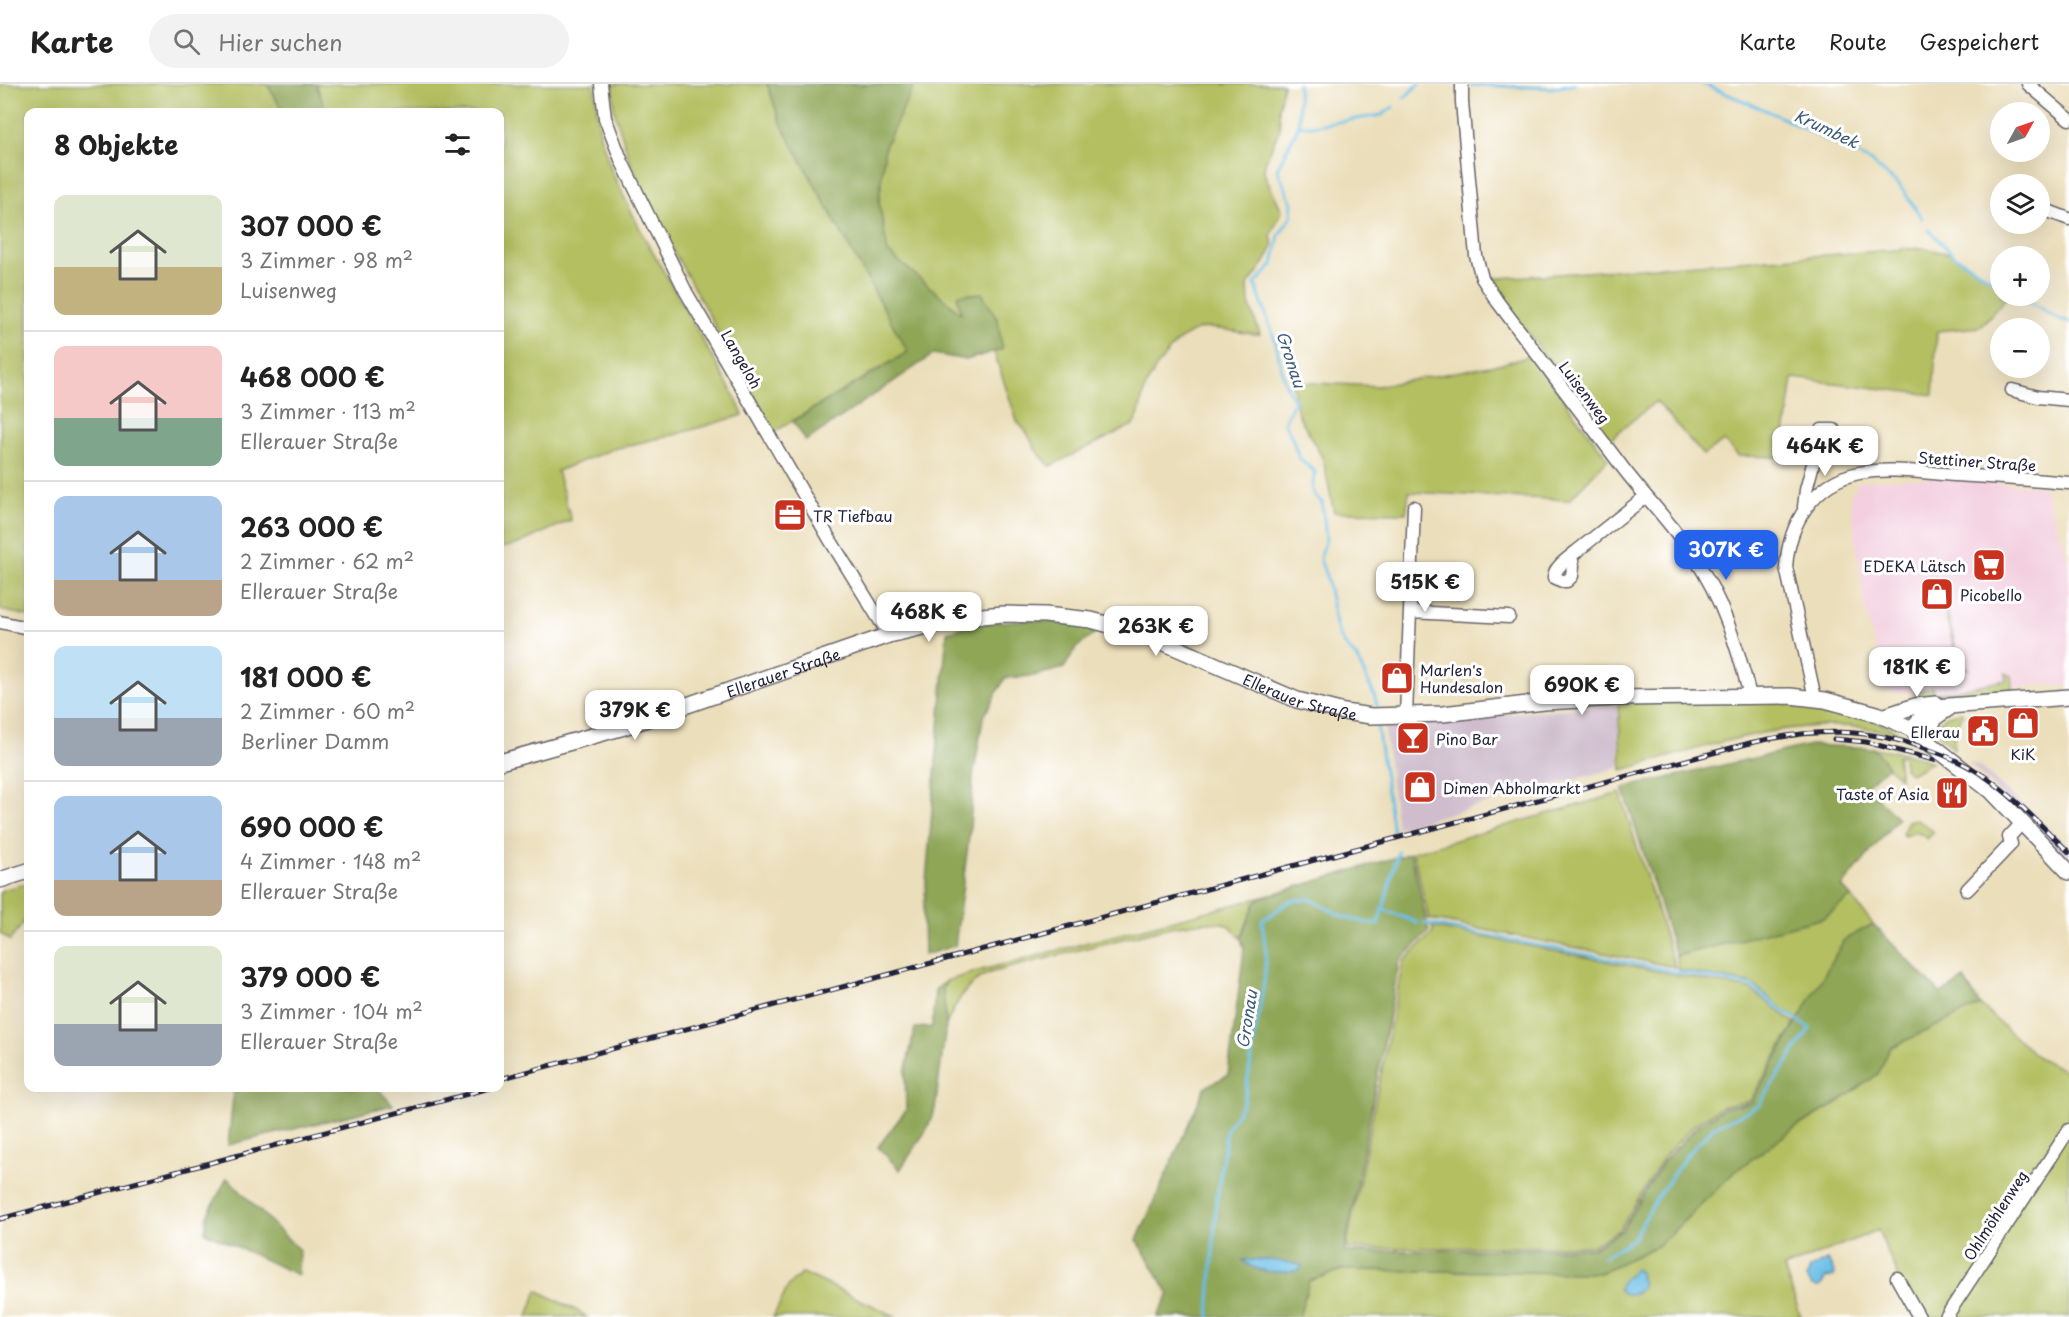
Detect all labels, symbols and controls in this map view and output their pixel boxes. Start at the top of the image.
search box [149,14,569,68]
text: Karte [30,20,113,63]
icon: search [170,25,203,58]
text: Hier suchen [218,25,343,58]
text: Karte [1739,25,1796,57]
text: Route [1829,25,1887,57]
text: Gespeichert [1920,25,2039,57]
north arrow [1990,102,2050,162]
map controls [1990,102,2050,378]
water label: Krumbek [1791,103,1864,154]
text: 8 Objekte [54,125,178,164]
icon: filters [441,128,474,161]
button: layers [1990,174,2050,234]
text: 307 000 € [240,206,382,245]
icon: home [102,219,174,291]
text: 3 Zimmer · 98 m² [240,245,413,275]
button: + [1990,246,2050,306]
text: Luisenweg [240,275,337,305]
button: − [1990,318,2050,378]
street label: Langeloh [716,325,768,393]
water label: Gronau [1272,328,1313,392]
street label: Luisenweg [1554,356,1616,428]
text: 468 000 € [240,357,385,396]
icon: home [102,370,174,442]
text: 3 Zimmer · 113 m² [240,396,416,426]
text: Ellerauer Straße [240,426,398,456]
pin: 464K € [1776,426,1874,477]
text: 464K € [1786,430,1864,460]
street label: Stettiner Straße [1917,445,2037,477]
office icon: TR Tiefbau [772,497,808,533]
place label: TR Tiefbau [813,504,893,527]
text: 263 000 € [240,507,383,546]
icon: home [102,520,174,592]
pin: 307K € [1677,530,1775,581]
text: 307K € [1688,534,1764,564]
text: 2 Zimmer · 62 m² [240,546,414,576]
supermarket icon: EDEKA Lätsch [1971,547,2007,583]
place label: EDEKA Lätsch [1864,554,1966,577]
pin: 515K € [1376,562,1474,613]
text: 515K € [1390,566,1460,596]
text: Ellerauer Straße [240,576,398,606]
shop icon: Picobello [1919,576,1955,612]
place label: Picobello [1960,583,2022,606]
pin: 468K € [880,592,978,643]
text: 468K € [891,596,967,626]
pin: 263K € [1107,606,1205,657]
text: 263K € [1118,610,1194,640]
street label: Ellerauer Straße [723,642,843,702]
pin: 181K € [1868,647,1966,698]
text: 181K € [1883,651,1951,681]
text: 181 000 € [240,657,371,696]
place label: Marlen's Hundesalon [1420,658,1503,698]
shop icon: Marlen's Hundesalon [1379,660,1415,696]
pin: 690K € [1533,665,1631,716]
street label: Ellerauer Straße [1240,667,1358,725]
text: 690K € [1544,669,1620,699]
icon: home [102,670,174,742]
pin: 379K € [586,690,684,741]
text: 379K € [599,694,671,724]
text: 2 Zimmer · 60 m² [240,696,415,726]
shop icon: KiK [2005,705,2041,741]
public building icon: Ellerau [1965,713,2001,749]
bar icon: Pino Bar [1395,720,1431,756]
place label: Ellerau [1911,720,1960,743]
text: Berliner Damm [240,726,389,756]
place label: Pino Bar [1436,727,1498,750]
place label: KiK [2011,742,2035,765]
shop icon: Dimen Abholmarkt [1402,769,1438,805]
restaurant icon: Taste of Asia [1934,775,1970,811]
place label: Dimen Abholmarkt [1443,776,1581,799]
place label: Taste of Asia [1836,782,1929,805]
text: 690 000 € [240,807,384,846]
icon: home [102,820,174,892]
text: 4 Zimmer · 148 m² [240,846,421,876]
text: Ellerauer Straße [240,876,398,906]
text: 379 000 € [240,957,380,996]
icon: home [102,970,174,1042]
water label: Gronau [1230,987,1263,1050]
text: 3 Zimmer · 104 m² [240,996,423,1026]
text: Ellerauer Straße [240,1026,398,1056]
street label: Ohlmöhlenweg [1957,1165,2033,1265]

